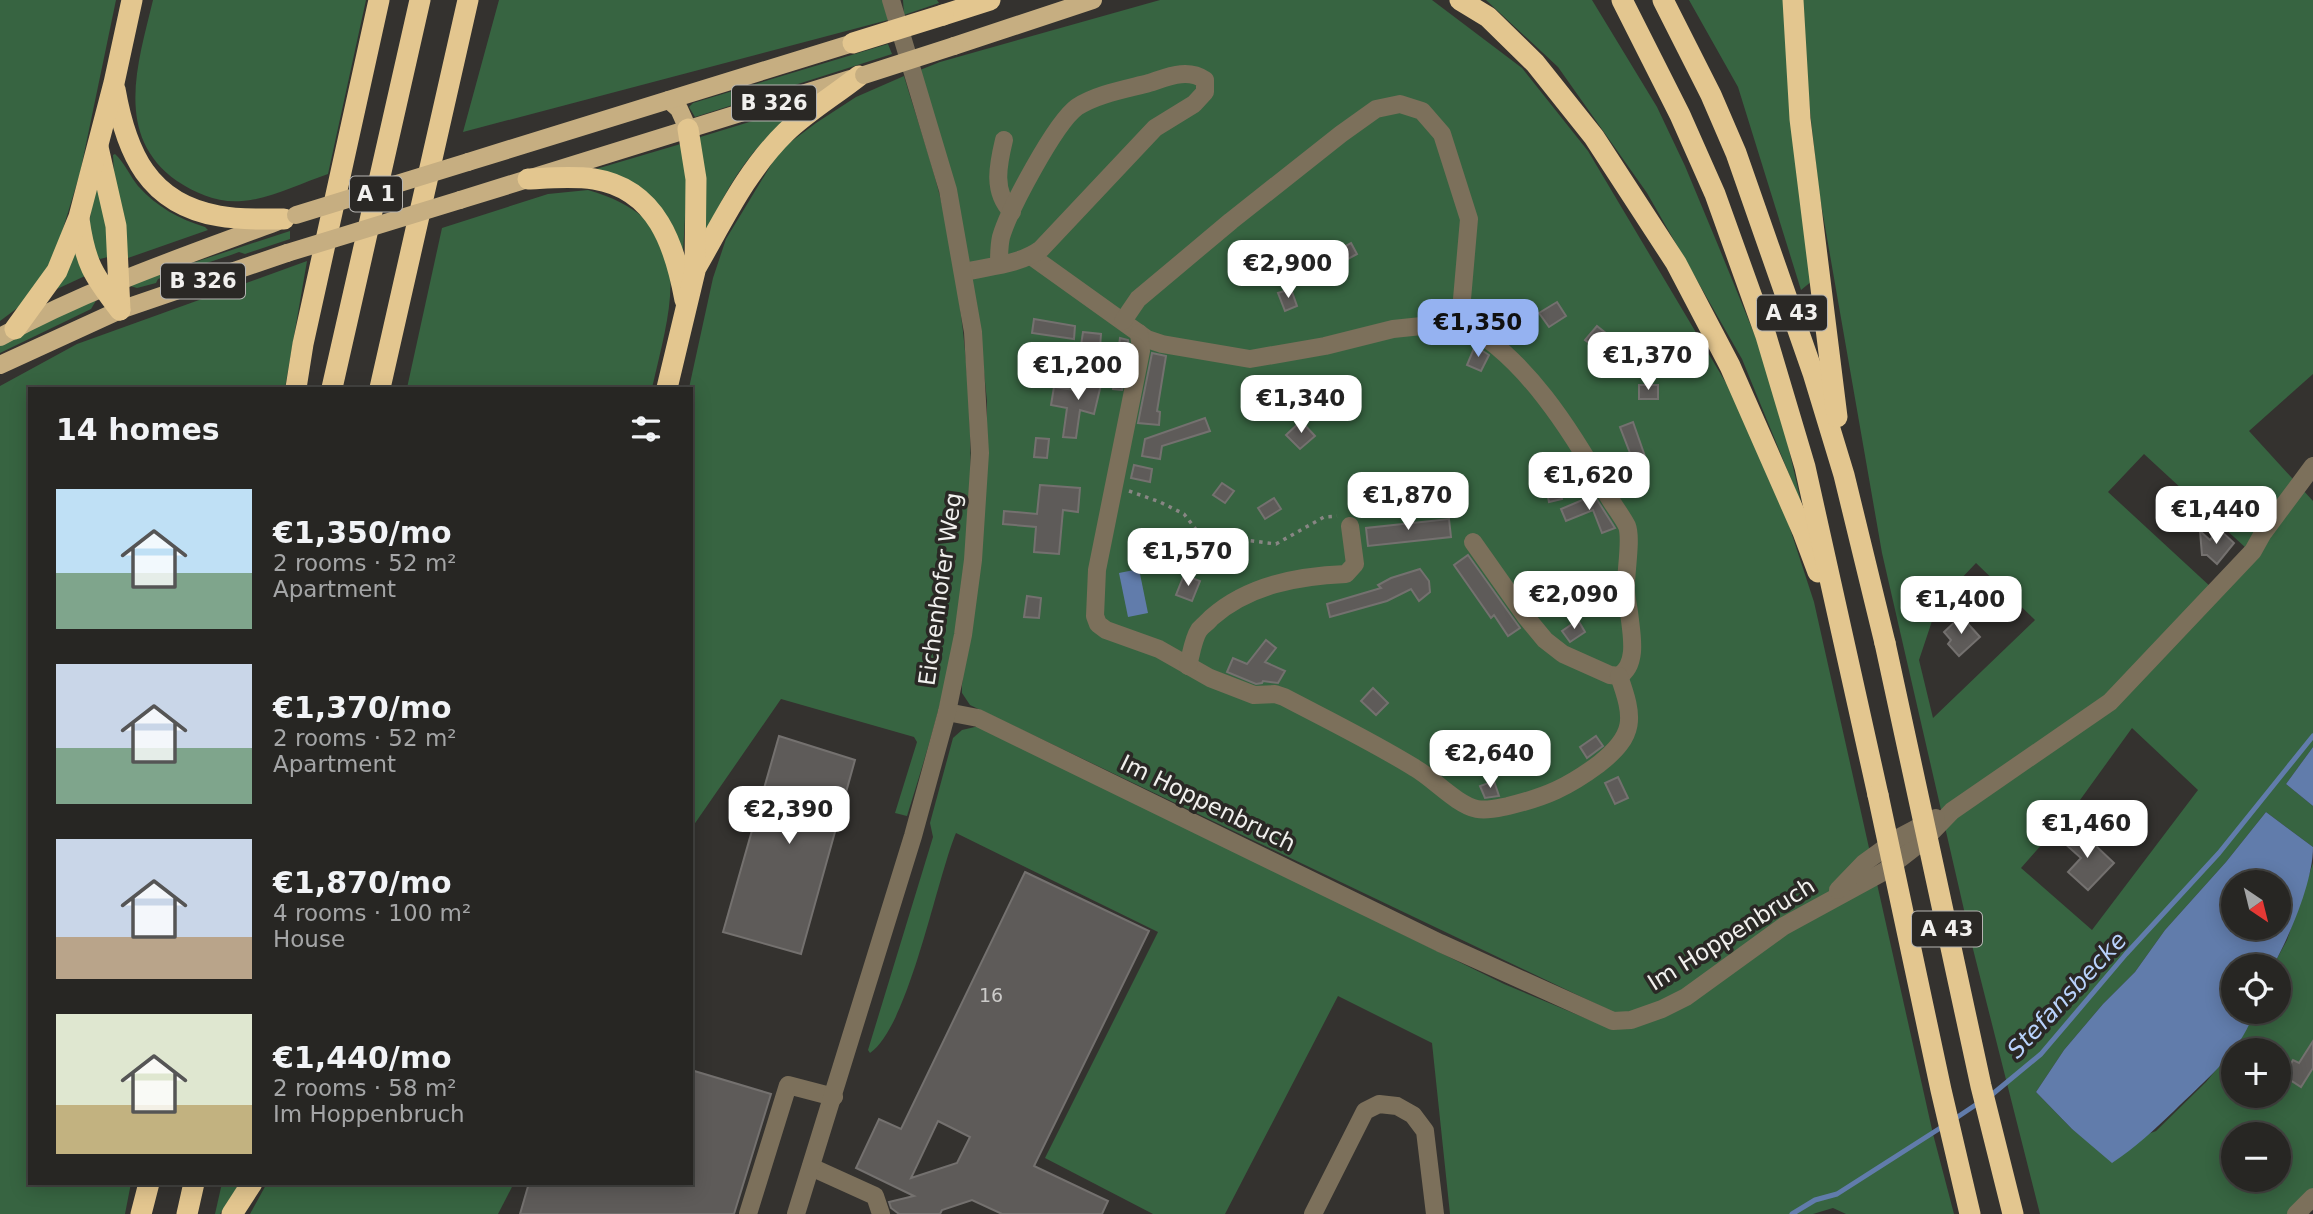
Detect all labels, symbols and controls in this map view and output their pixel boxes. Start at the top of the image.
road number: B 326 [732,86,816,120]
road number: A 1 [350,176,402,212]
pin: €2,900 [1231,240,1345,300]
text: €2,900 [1244,250,1332,276]
road number: B 326 [161,264,245,298]
road number: A 43 [1757,296,1827,330]
pin: €1,350 [1421,300,1535,359]
text: €1,350 [1434,309,1522,335]
pin: €1,370 [1591,332,1705,392]
pin: €1,200 [1021,342,1135,402]
text: €1,370 [1604,342,1692,368]
text: €1,200 [1034,352,1122,378]
pin: €1,340 [1244,376,1358,435]
text: €1,340 [1257,385,1345,411]
icon: filters [627,410,665,448]
text: 14 homes [56,412,220,447]
pin: €1,620 [1532,452,1646,512]
text: €1,620 [1545,462,1633,488]
pin: €1,870 [1351,472,1465,532]
text: €1,870 [1364,482,1452,508]
pin: €1,440 [2159,486,2273,546]
street label: Eichenhofer Weg [914,491,966,687]
text: €1,440 [2172,496,2260,522]
text: €1,350/mo [273,515,452,550]
icon: home [112,517,196,601]
pin: €1,570 [1131,528,1245,588]
text: €1,570 [1144,538,1232,564]
text: 2 rooms · 52 m² [273,550,457,576]
pin: €2,090 [1517,572,1631,631]
text: Apartment [273,576,396,602]
pin: €1,400 [1904,576,2018,636]
text: €2,090 [1530,581,1618,607]
text: €1,400 [1917,586,2005,612]
text: €1,370/mo [273,690,452,725]
icon: home [112,692,196,776]
text: 2 rooms · 52 m² [273,725,457,751]
pin: €2,640 [1433,730,1547,790]
text: €2,640 [1446,740,1534,766]
street label: Im Hoppenbruch [1116,749,1300,857]
text: Apartment [273,751,396,777]
pin: €2,390 [732,786,846,846]
text: €2,390 [745,796,833,822]
pin: €1,460 [2030,800,2144,860]
text: €1,460 [2043,810,2131,836]
text: €1,870/mo [273,865,452,900]
icon: home [112,867,196,951]
north arrow [2221,870,2291,940]
map controls [2221,870,2291,1192]
street label: Im Hoppenbruch [1643,872,1819,996]
text: 4 rooms · 100 m² [273,900,471,926]
road number: A 43 [1912,912,1982,946]
text: House [273,926,345,952]
water label: Stefansbecke [2001,926,2133,1064]
button: locate [2221,954,2291,1024]
house number: 16 [979,984,1003,1006]
button: + [2221,1038,2291,1108]
text: €1,440/mo [273,1040,452,1075]
icon: home [112,1042,196,1126]
text: 2 rooms · 58 m² [273,1075,457,1101]
text: Im Hoppenbruch [273,1101,465,1127]
button: − [2221,1122,2291,1192]

